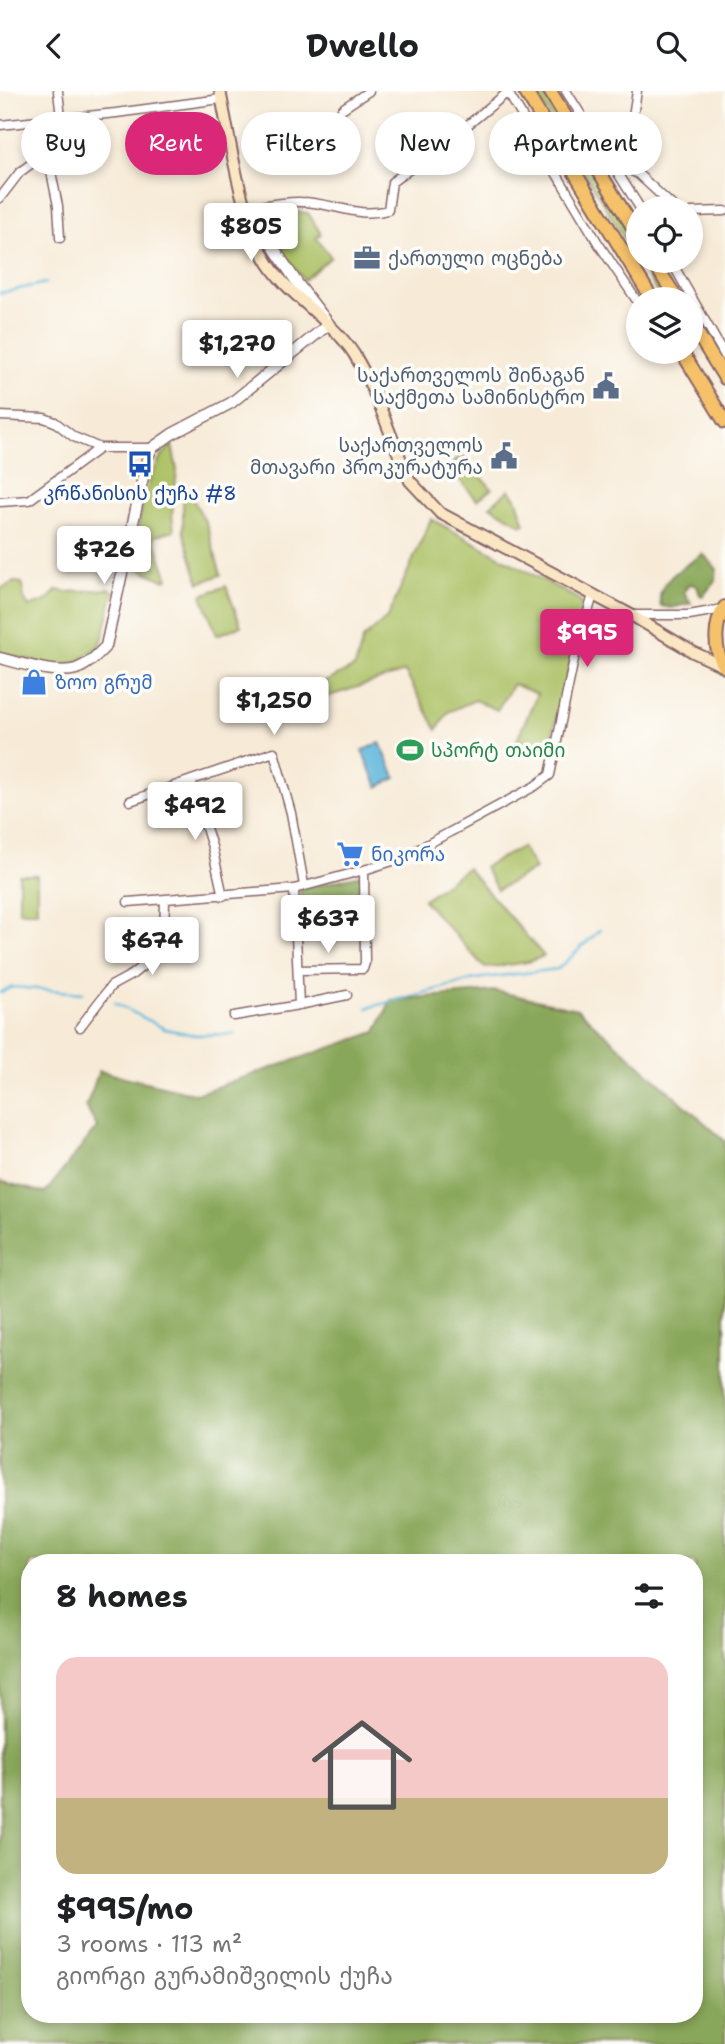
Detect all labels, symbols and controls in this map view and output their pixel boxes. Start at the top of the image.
text: Dwello [306,24,419,67]
icon: back [35,27,73,65]
icon: search [652,27,690,65]
chip: Buy [21,112,111,175]
chip: Rent [125,112,227,175]
chip: Filters [241,112,361,175]
chip: New [375,112,475,175]
chip: Apartment [489,112,662,175]
map controls [626,196,703,364]
button: locate [626,196,703,273]
pin: $805 [210,204,292,263]
text: $805 [220,211,282,241]
office icon: ქართული ოცნება [352,243,382,273]
place label: ქართული ოცნება [388,246,563,271]
button: layers [626,287,703,364]
pin: $1,270 [180,321,294,380]
text: $1,270 [198,328,276,358]
place label: საქართველოს შინაგან საქმეთა სამინისტრო [357,363,585,410]
public building icon: საქართველოს შინაგან საქმეთა სამინისტრო [591,371,621,401]
place label: საქართველოს მთავარი პროკურატურა [250,433,483,480]
public building icon: საქართველოს მთავარი პროკურატურა [489,441,519,471]
bus stop icon: კრწანისის ქუჩა #8 [125,449,155,479]
place label: კრწანისის ქუჩა #8 [44,481,236,506]
pin: $726 [63,526,145,586]
text: $726 [73,534,135,564]
pin: $995 [546,609,628,669]
text: $995 [556,617,618,647]
shop icon: ზოო გრუმ [19,667,49,697]
place label: ზოო გრუმ [55,670,153,695]
pin: $1,250 [217,677,331,737]
text: $1,250 [236,685,312,715]
sports icon: სპორტ თაიმი [395,735,425,765]
place label: სპორტ თაიმი [431,738,566,763]
pin: $492 [154,783,236,842]
text: $492 [164,790,226,820]
supermarket icon: ნიკორა [335,839,365,869]
place label: ნიკორა [371,842,445,867]
pin: $637 [287,895,369,955]
text: $637 [297,903,359,933]
pin: $674 [111,917,193,977]
text: $674 [121,925,183,955]
text: 8 homes [56,1576,188,1617]
icon: filters [630,1577,668,1615]
icon: home [299,1702,425,1828]
text: $995/mo [56,1888,194,1929]
text: 3 rooms · 113 m² [56,1929,242,1959]
text: გიორგი გურამიშვილის ქუჩა [56,1961,393,1991]

